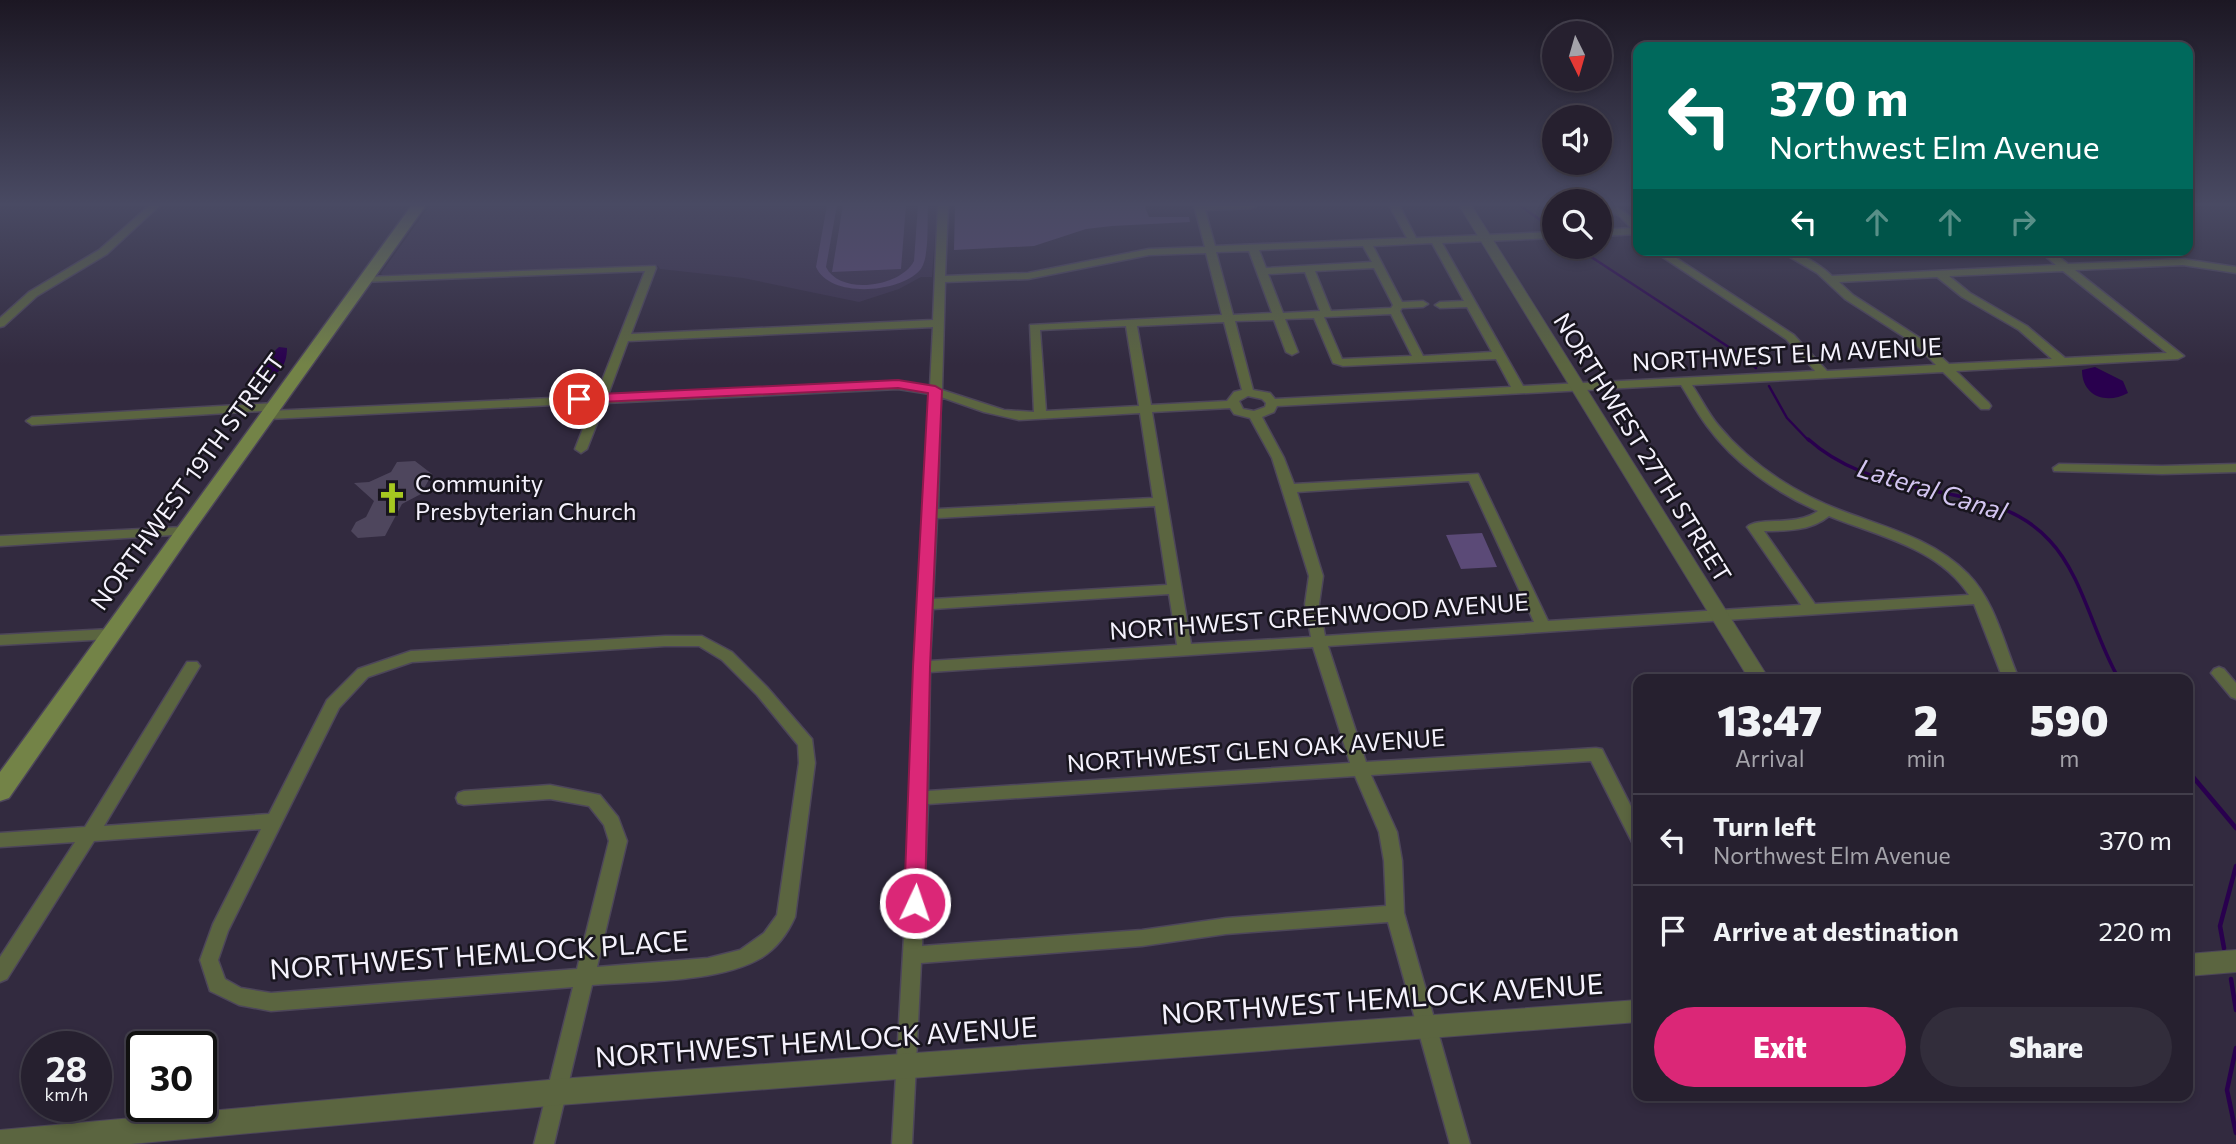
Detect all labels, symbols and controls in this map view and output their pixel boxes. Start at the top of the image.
north arrow [1542,21,1612,91]
map controls [1542,21,1612,259]
text: 370 m [1769,66,1908,126]
icon: left [1654,70,1745,161]
button: sound [1542,105,1612,175]
text: Northwest Elm Avenue [1769,126,2100,166]
button: search [1542,189,1612,259]
icon: left [1785,203,1823,241]
icon: ahead [1858,203,1896,241]
icon: ahead [1931,203,1969,241]
icon: right [2004,203,2042,241]
street label: NORTHWEST 27TH STREET [1548,307,1738,587]
street label: NORTHWEST ELM AVENUE [1631,331,1943,376]
street label: NORTHWEST 19TH STREET [84,347,290,615]
pin [549,369,609,429]
icon: arrive [560,380,598,418]
water label: Lateral Canal [1854,451,2012,526]
place label: Community Presbyterian Church [415,468,637,525]
church icon: Community Presbyterian Church [375,481,409,515]
street label: NORTHWEST GREENWOOD AVENUE [1108,586,1530,645]
text: 13:47 [1717,693,1822,745]
text: 2 [1914,693,1938,745]
text: 590 [2030,693,2109,745]
street label: NORTHWEST GLEN OAK AVENUE [1066,722,1446,777]
text: Arrival [1735,744,1804,772]
text: min [1906,744,1946,772]
text: m [2059,744,2079,772]
text: Turn left [1713,810,1816,841]
icon: left [1654,821,1692,859]
text: 370 m [2099,824,2172,855]
text: Northwest Elm Avenue [1713,841,1951,869]
position arrow [878,866,952,940]
icon: arrive [1654,912,1692,950]
text: Arrive at destination [1713,915,1959,946]
text: 220 m [2099,915,2172,946]
street label: NORTHWEST HEMLOCK PLACE [268,922,689,986]
street label: NORTHWEST HEMLOCK AVENUE [1160,966,1604,1030]
button: Exit [1654,1007,1906,1087]
button: Share [1920,1007,2172,1087]
street label: NORTHWEST HEMLOCK AVENUE [594,1009,1038,1073]
speed limit sign: 30 [126,1031,217,1122]
text: 28 [46,1046,87,1089]
text: km/h [45,1083,88,1105]

